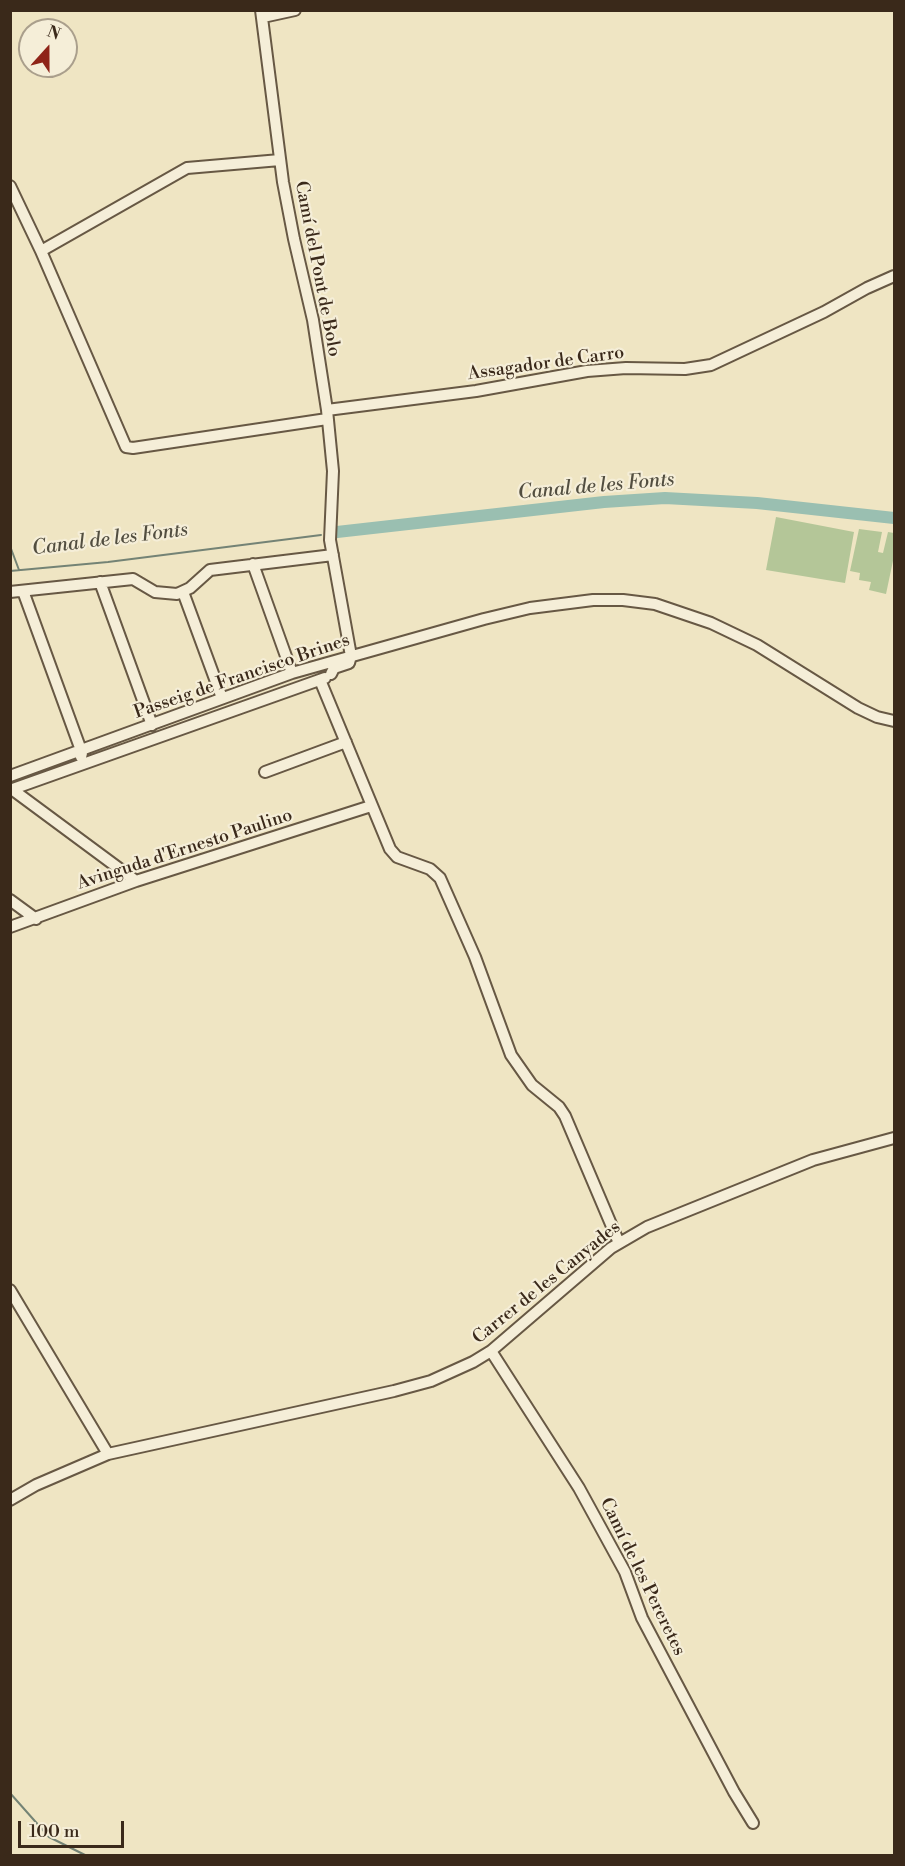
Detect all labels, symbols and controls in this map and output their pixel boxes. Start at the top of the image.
north arrow [18,18,78,78]
text: N [44,21,63,45]
street label: Camí del Pont de Bolo [289,179,345,359]
street label: Assagador de Carro [466,342,626,386]
water label: Canal de les Fonts [517,468,675,506]
water label: Canal de les Fonts [31,519,189,561]
street label: Passeig de Francisco Brines [131,630,353,724]
street label: Avinguda d'Ernesto Paulino [75,805,295,895]
street label: Carrer de les Canyades [469,1217,625,1349]
street label: Camí de les Pereretes [594,1495,690,1659]
scale bar [21,1809,128,1847]
text: 100 m [29,1820,80,1843]

